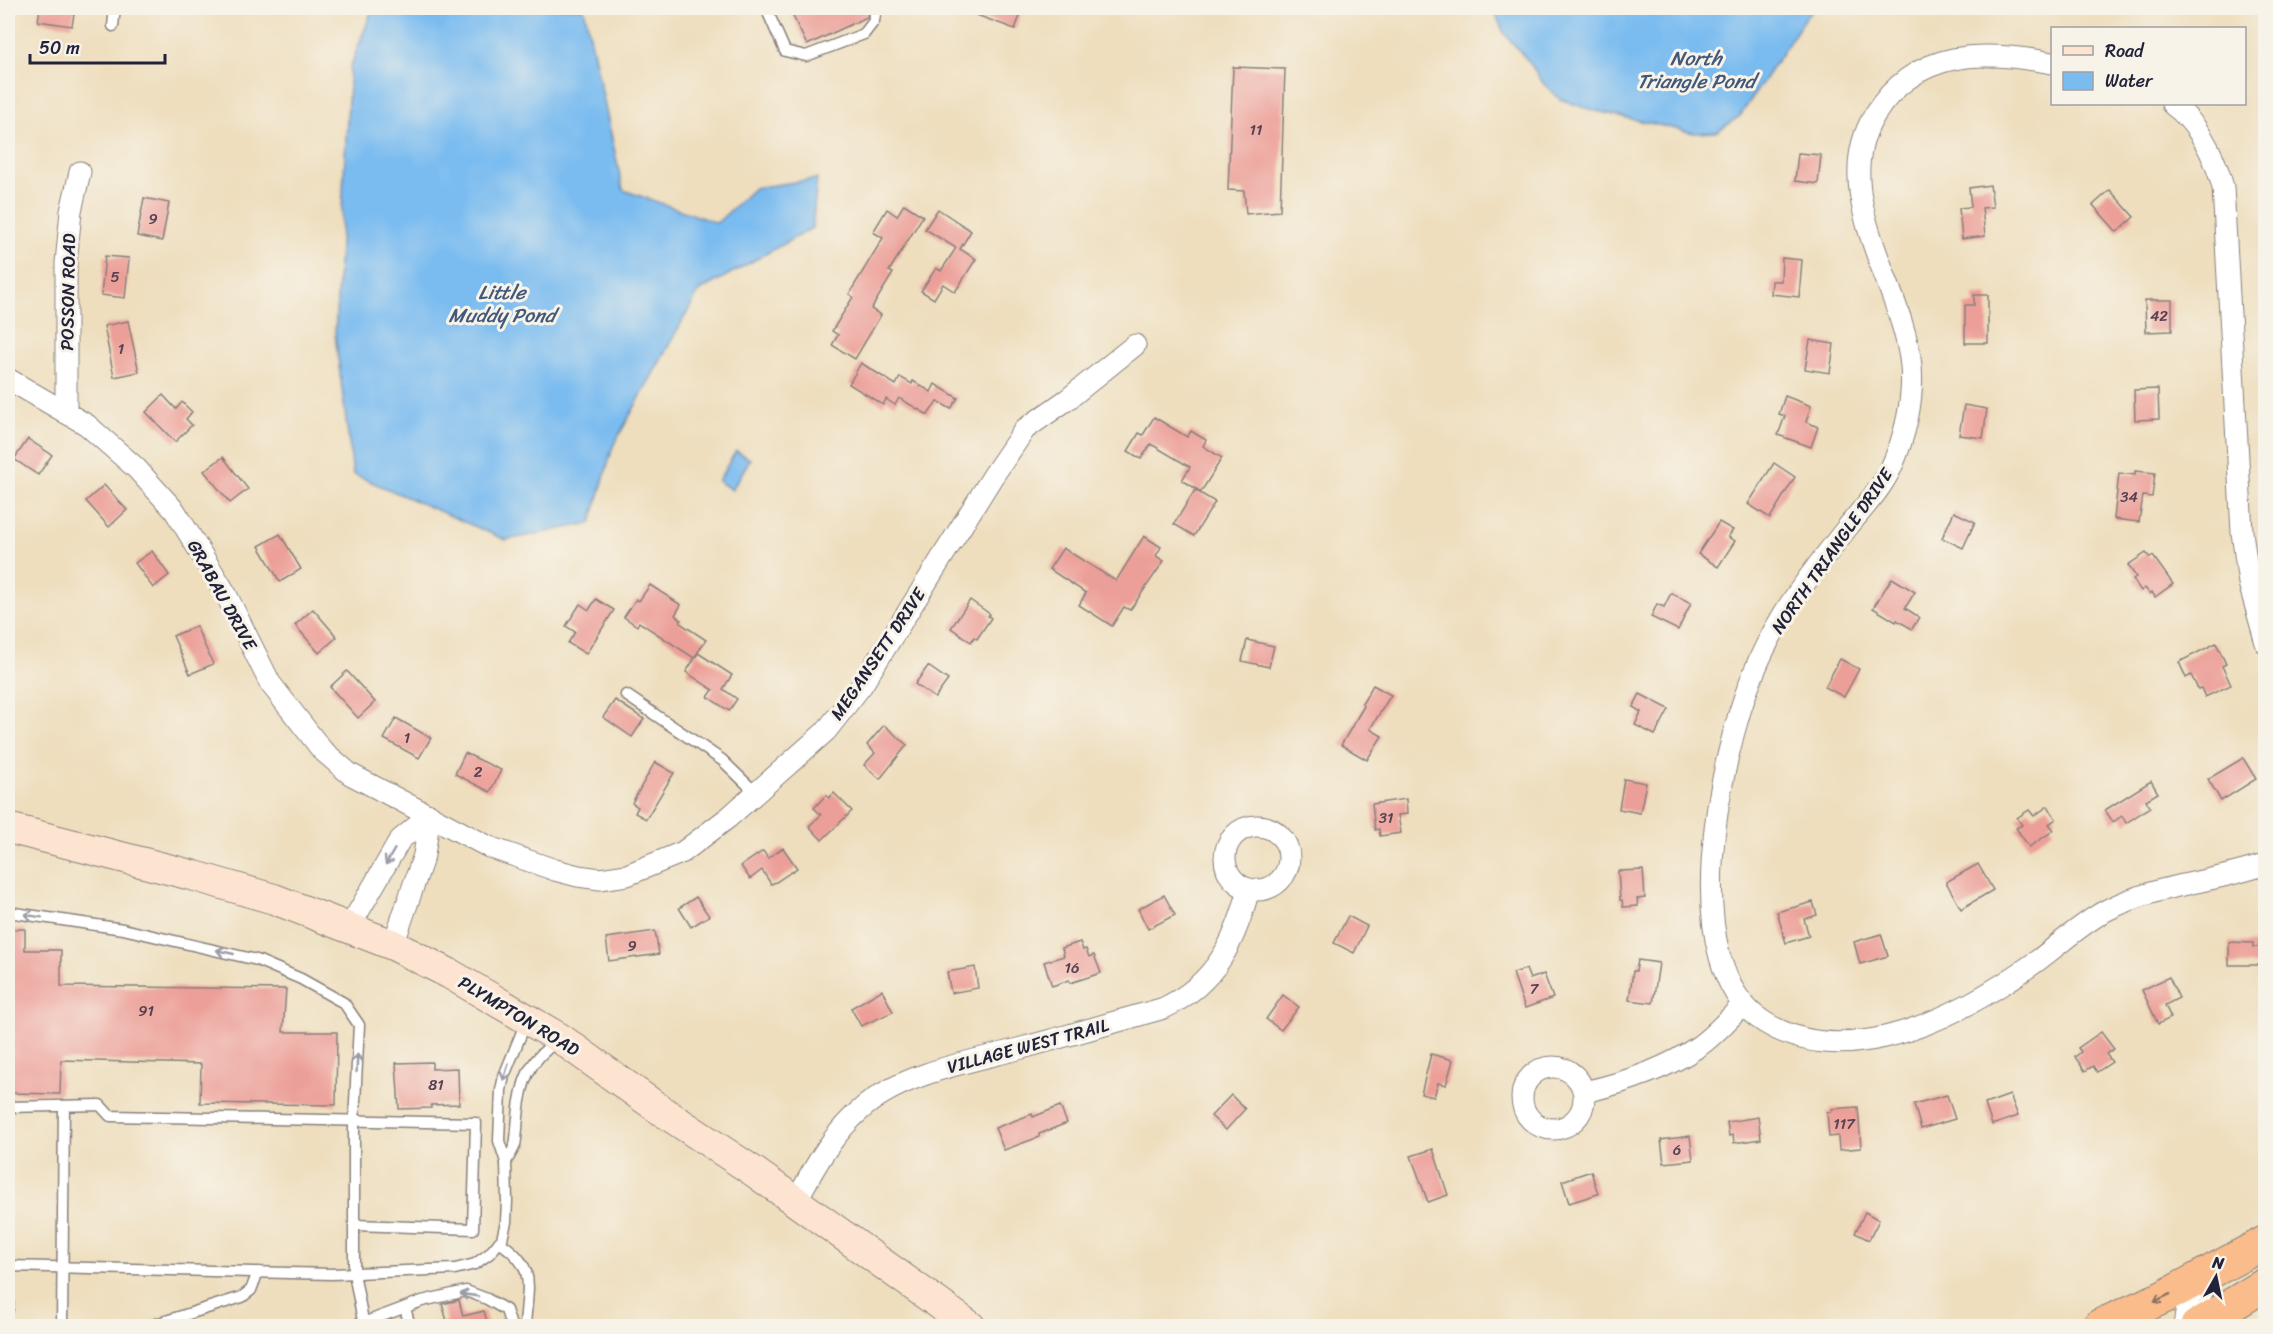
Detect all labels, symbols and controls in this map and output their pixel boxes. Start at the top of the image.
scale bar [30,27,165,65]
legend [2051,27,2246,105]
text: 50 m [39,32,80,64]
text: Road [2105,35,2145,67]
water label: North Triangle Pond [1637,41,1761,99]
text: Water [2105,65,2154,97]
house number: 11 [1250,117,1262,143]
house number: 9 [148,206,158,232]
street label: POSSON ROAD [51,233,85,351]
house number: 5 [110,264,120,290]
water label: Little Muddy Pond [449,275,561,333]
house number: 42 [2150,303,2168,329]
house number: 1 [118,336,124,362]
street label: NORTH TRIANGLE DRIVE [1762,460,1902,641]
house number: 34 [2120,484,2138,510]
street label: GRABAU DRIVE [178,534,266,657]
street label: MEGANSETT DRIVE [822,580,935,727]
house number: 1 [404,725,410,751]
house number: 2 [474,759,483,785]
house number: 31 [1379,805,1393,831]
one-way arrow [384,848,396,865]
one-way arrow [24,910,43,921]
house number: 9 [627,933,637,959]
one-way arrow [215,946,234,958]
house number: 16 [1065,955,1079,981]
street label: PLYMPTON ROAD [452,967,586,1065]
house number: 7 [1530,976,1540,1002]
house number: 91 [138,998,154,1024]
street label: VILLAGE WEST TRAIL [944,1009,1113,1083]
one-way arrow [352,1053,363,1073]
one-way arrow [500,1062,511,1081]
house number: 81 [428,1072,444,1098]
house number: 117 [1833,1111,1856,1137]
house number: 6 [1673,1137,1681,1163]
north arrow [2186,1247,2246,1307]
text: N [2210,1247,2227,1278]
one-way arrow [460,1289,479,1300]
one-way arrow [2153,1293,2171,1304]

